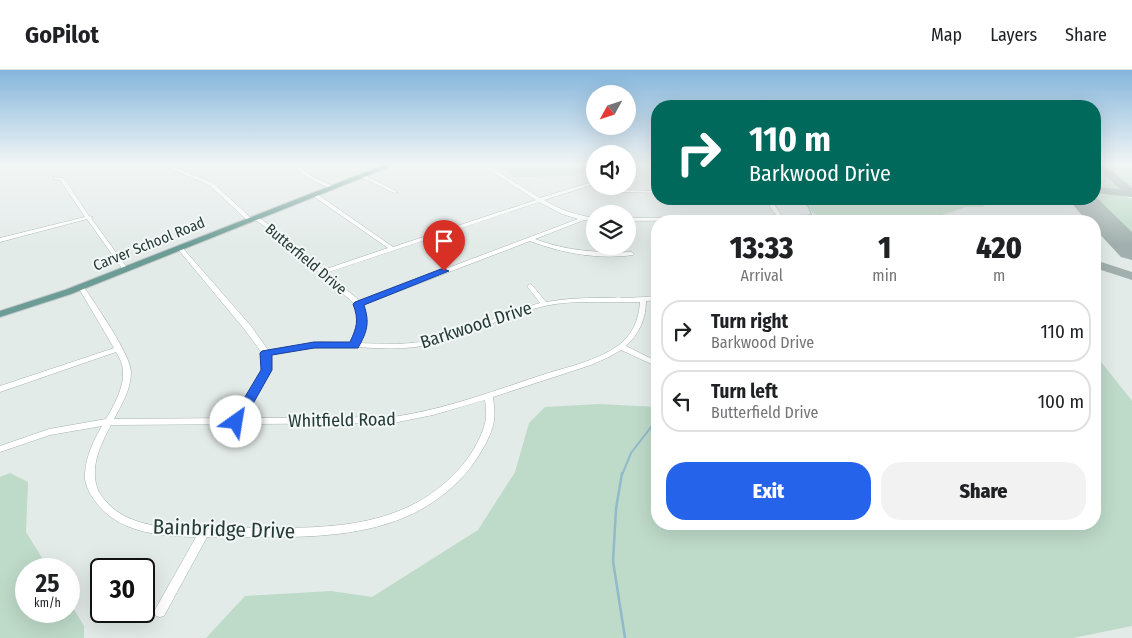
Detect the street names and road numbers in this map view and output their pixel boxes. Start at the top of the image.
street label: Carver School Road [90,213,208,275]
street label: Butterfield Drive [262,220,350,298]
street label: Barkwood Drive [417,297,535,353]
street label: Whitfield Road [288,408,396,432]
street label: Bainbridge Drive [152,514,296,544]

